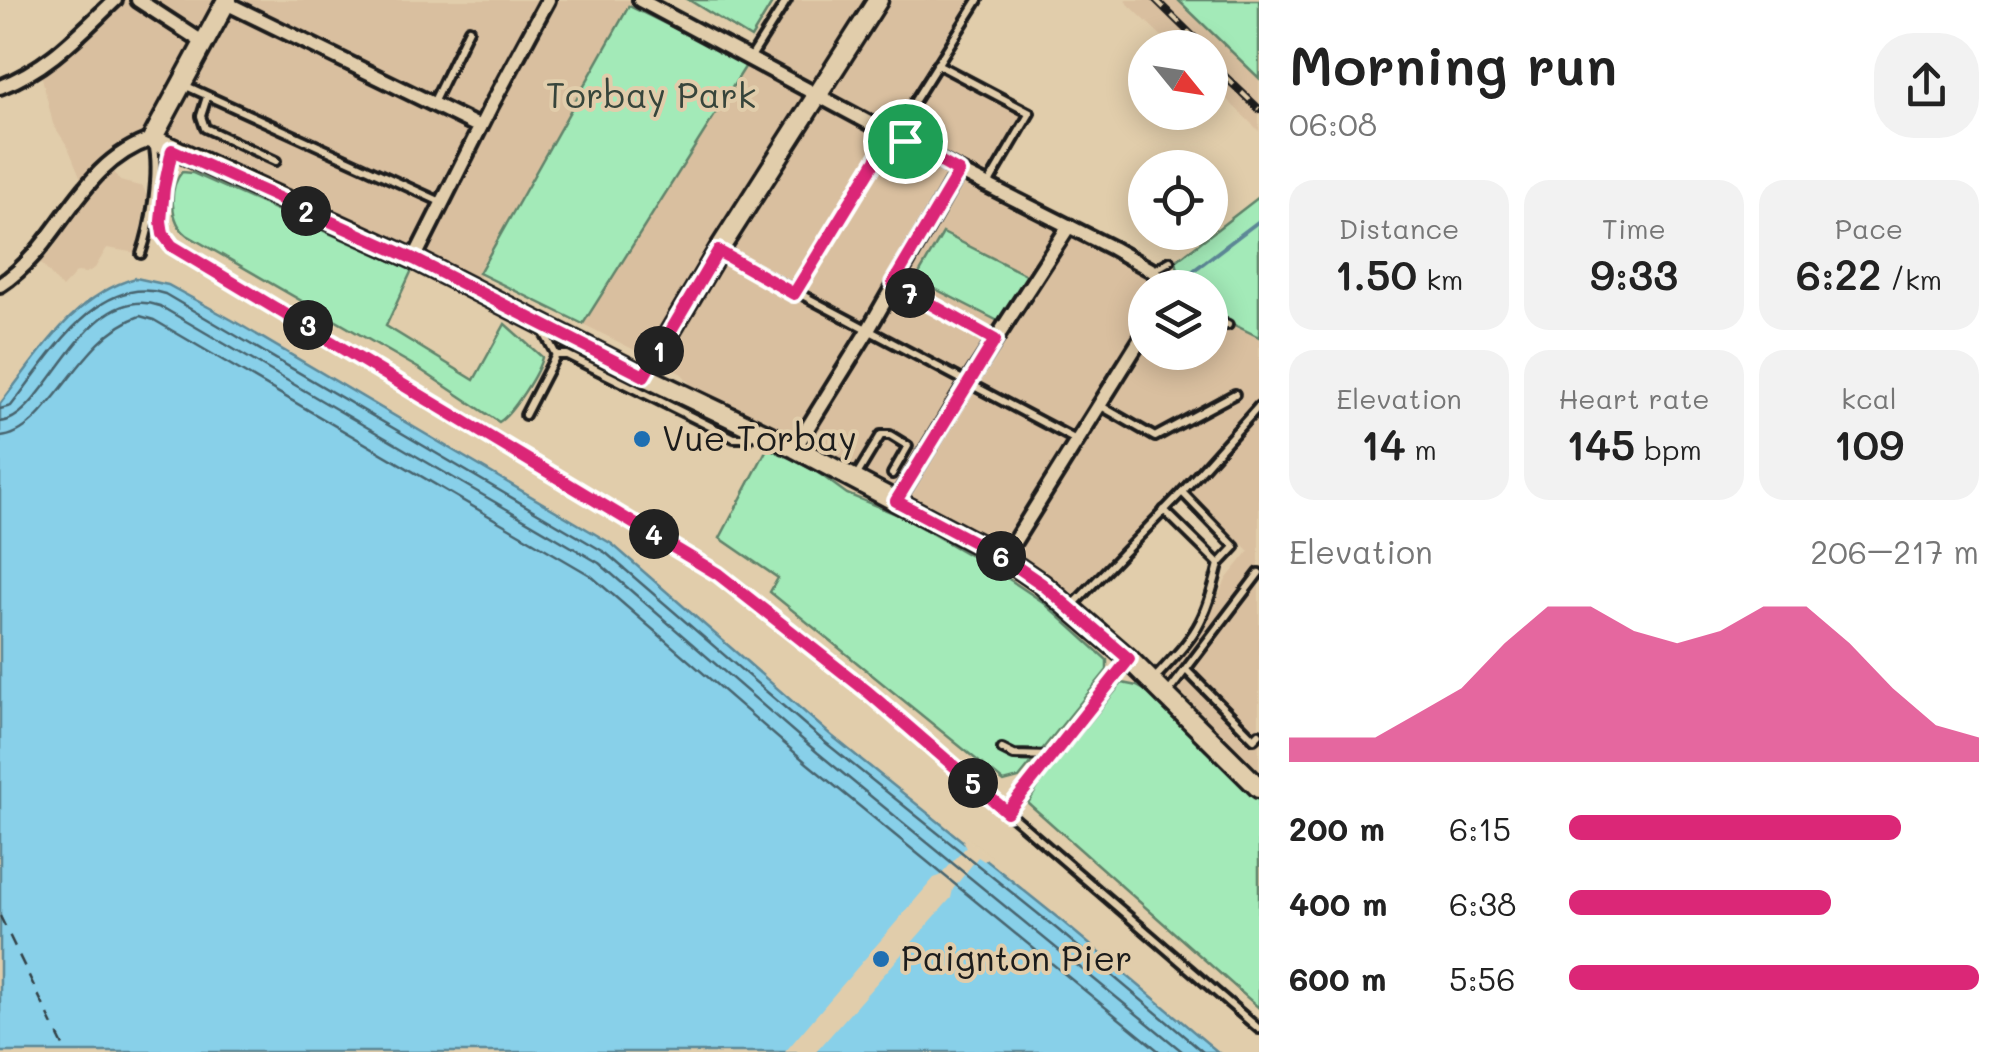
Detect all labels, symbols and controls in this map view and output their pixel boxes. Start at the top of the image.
text: Morning run [1289,28,1617,100]
north arrow [1128,30,1228,130]
map controls [1128,30,1228,370]
button: share [1874,33,1979,138]
park label: Torbay Park [546,71,756,117]
pin [863,99,948,184]
text: 06:08 [1289,102,1377,144]
icon: arrive [878,114,933,169]
button: locate [1128,150,1228,250]
pin: 2 [281,186,331,236]
text: 2 [298,193,314,229]
text: Distance [1339,210,1459,246]
text: Time [1602,210,1666,246]
text: Pace [1835,210,1903,246]
text: 1.50 [1335,246,1417,301]
text: 9:33 [1590,246,1678,301]
text: 6:22 [1796,246,1881,301]
text: km [1417,261,1463,297]
text: /km [1881,261,1942,297]
pin: 7 [885,268,935,318]
button: layers [1128,270,1228,370]
text: 7 [902,275,918,311]
pin: 3 [283,300,333,350]
text: 3 [300,307,316,343]
pin: 1 [634,326,684,376]
text: 1 [653,333,665,369]
text: Elevation [1336,380,1462,416]
text: Heart rate [1558,380,1710,416]
text: kcal [1841,380,1897,416]
place label: Vue Torbay [662,414,857,460]
text: 14 [1361,416,1406,471]
text: 145 [1566,416,1635,471]
text: 109 [1834,416,1904,471]
marker: Vue Torbay [631,428,653,450]
text: m [1406,431,1437,467]
text: bpm [1635,431,1702,467]
pin: 4 [629,509,679,559]
text: 4 [645,516,663,552]
text: Elevation [1289,530,1433,572]
text: 206–217 m [1810,530,1979,572]
pin: 6 [976,531,1026,581]
text: 6 [993,538,1009,574]
pin: 5 [948,758,998,808]
text: 5 [965,765,981,801]
text: 200 m [1289,807,1385,849]
text: 6:15 [1449,807,1511,849]
text: 400 m [1289,882,1387,924]
text: 6:38 [1449,882,1516,924]
place label: Paignton Pier [901,934,1133,980]
marker: Paignton Pier [870,948,892,970]
text: 600 m [1289,957,1386,999]
text: 5:56 [1449,957,1516,999]

